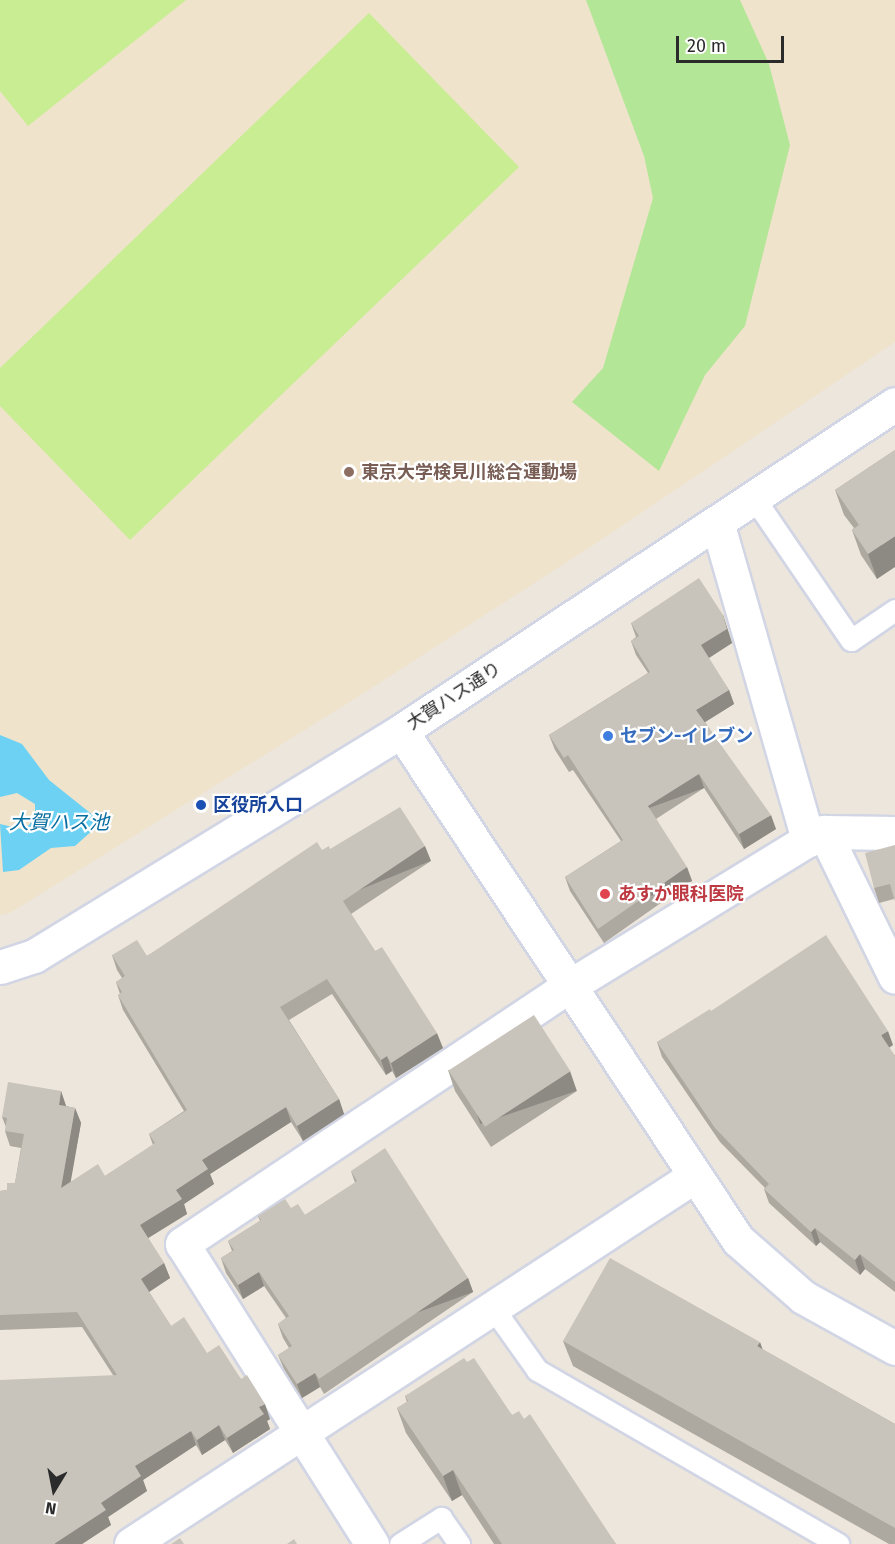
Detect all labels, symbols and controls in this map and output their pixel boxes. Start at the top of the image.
scale bar [679,24,787,62]
text: 20 m [687,35,726,57]
place label: 東京大学検見川総合運動場 [361,461,577,483]
marker: 東京大学検見川総合運動場 [342,465,356,479]
street label: 大賀ハス通り [403,658,505,734]
place label: セブン-イレブン [620,725,753,747]
marker: セブン-イレブン [601,729,615,743]
place label: 区役所入口 [213,794,303,816]
marker: 区役所入口 [194,798,208,812]
water label: 大賀ハス池 [9,810,109,834]
place label: あすか眼科医院 [618,883,744,905]
marker: あすか眼科医院 [596,885,614,903]
north arrow [24,1460,84,1520]
text: N [44,1498,58,1518]

